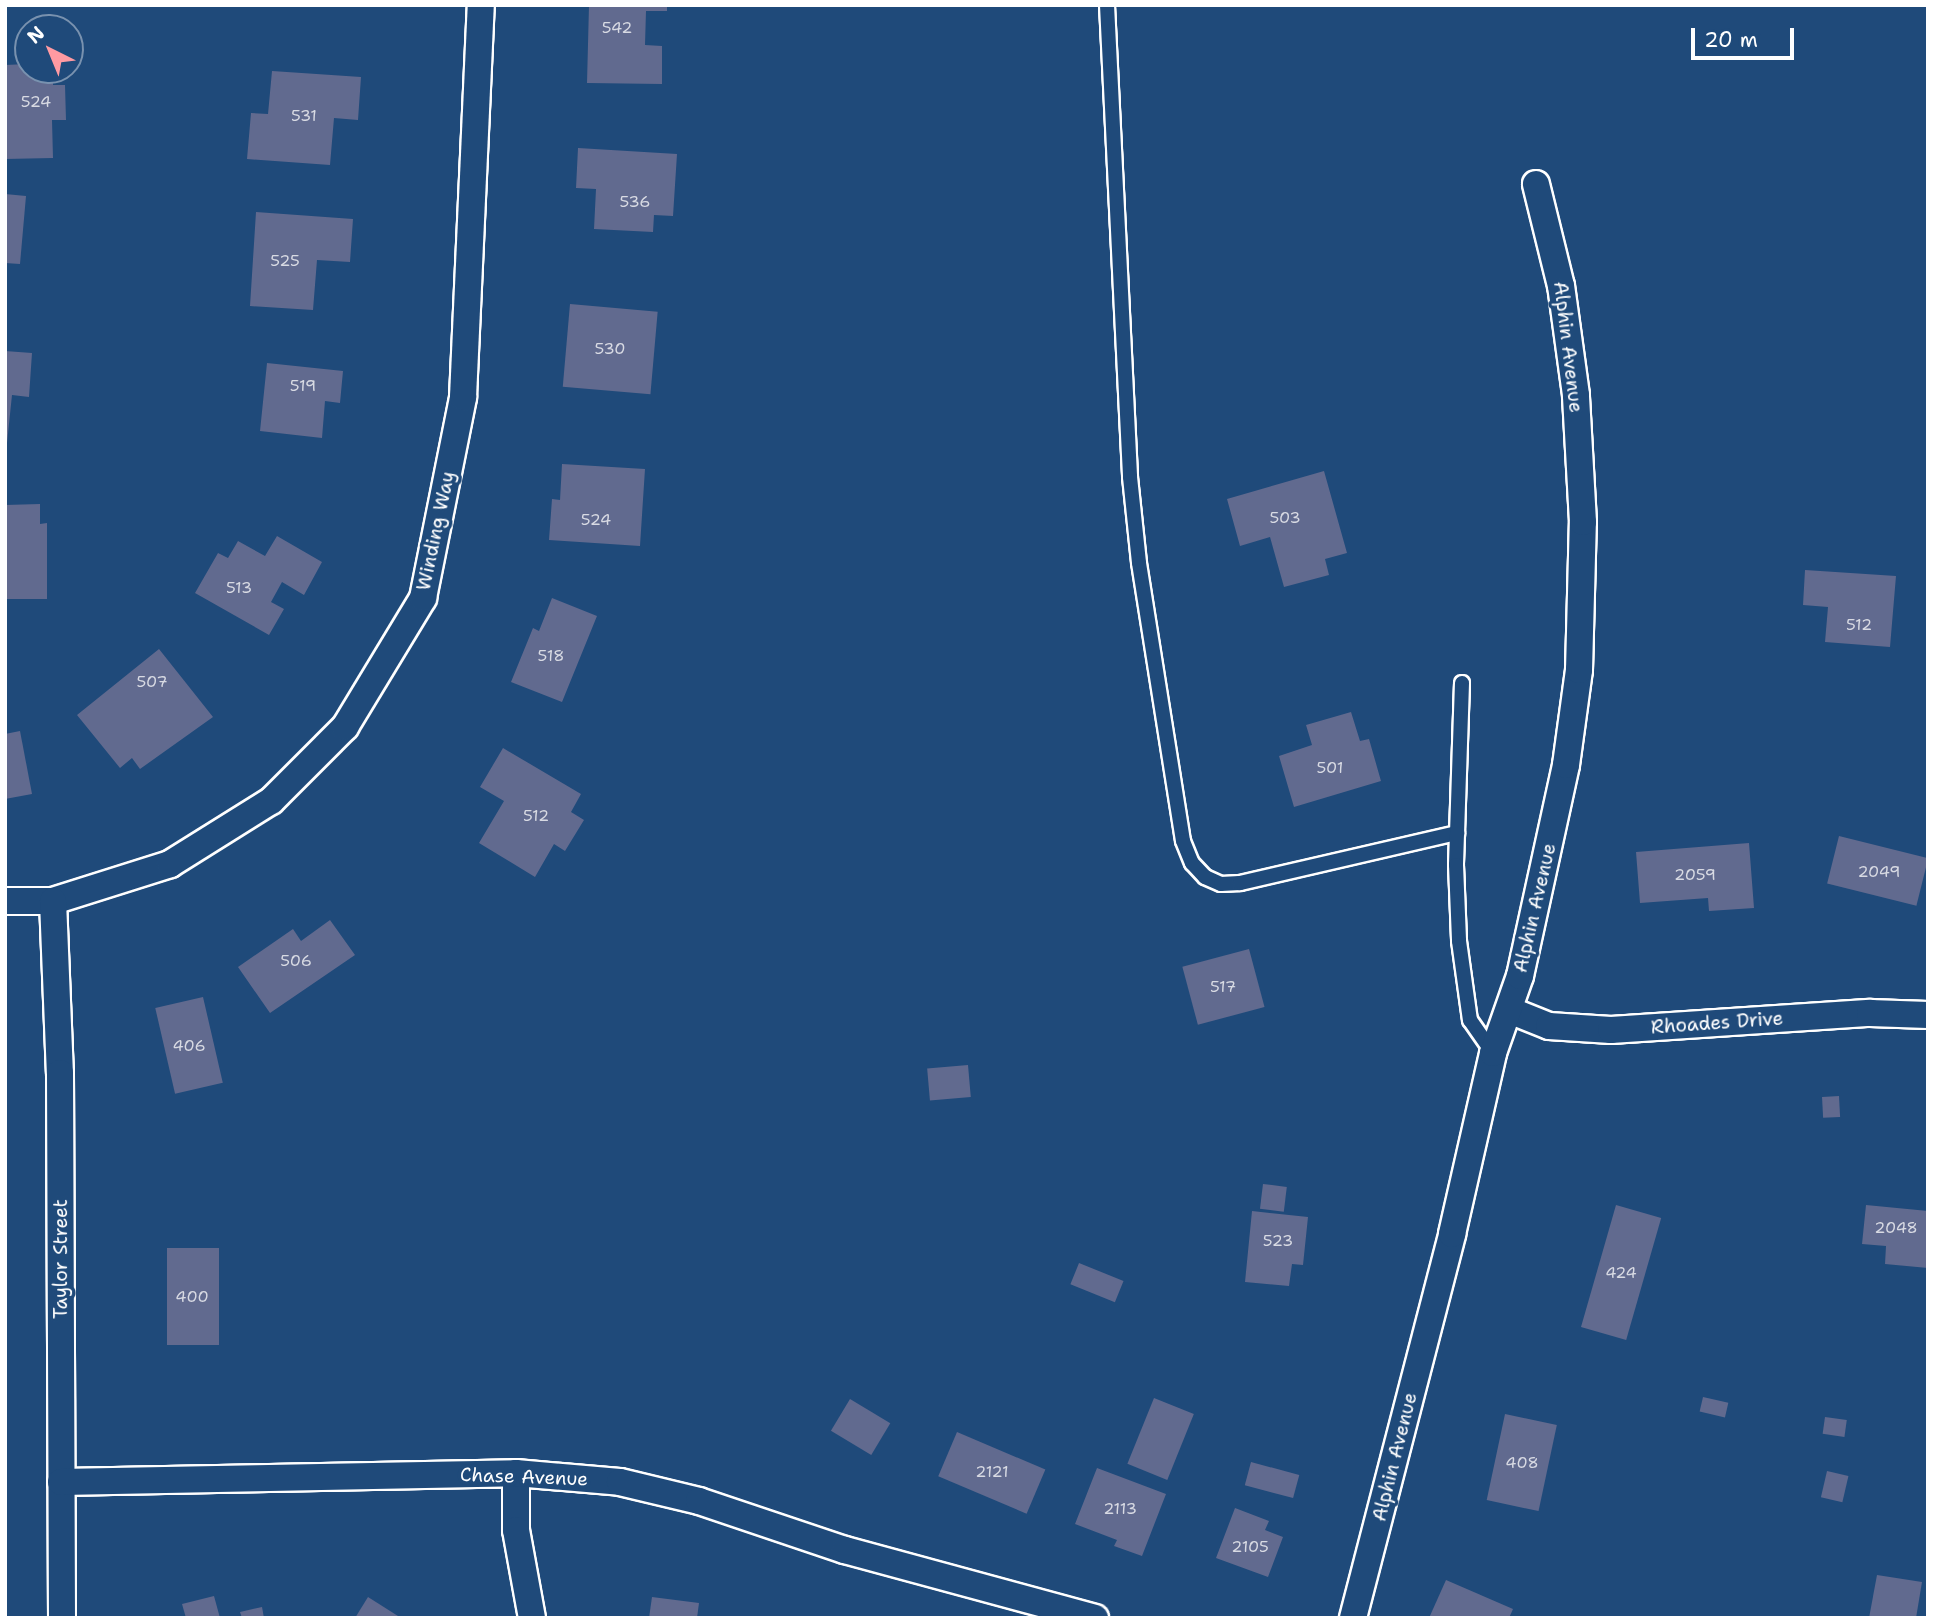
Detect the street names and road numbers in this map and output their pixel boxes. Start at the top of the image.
street label: Alphin Avenue [1549,280,1587,414]
street label: Winding Way [412,469,460,593]
street label: Alphin Avenue [1509,841,1561,975]
street label: Rhoades Drive [1650,1007,1784,1039]
street label: Taylor Street [50,1199,72,1319]
street label: Alphin Avenue [1368,1390,1422,1524]
street label: Chase Avenue [460,1463,588,1491]

